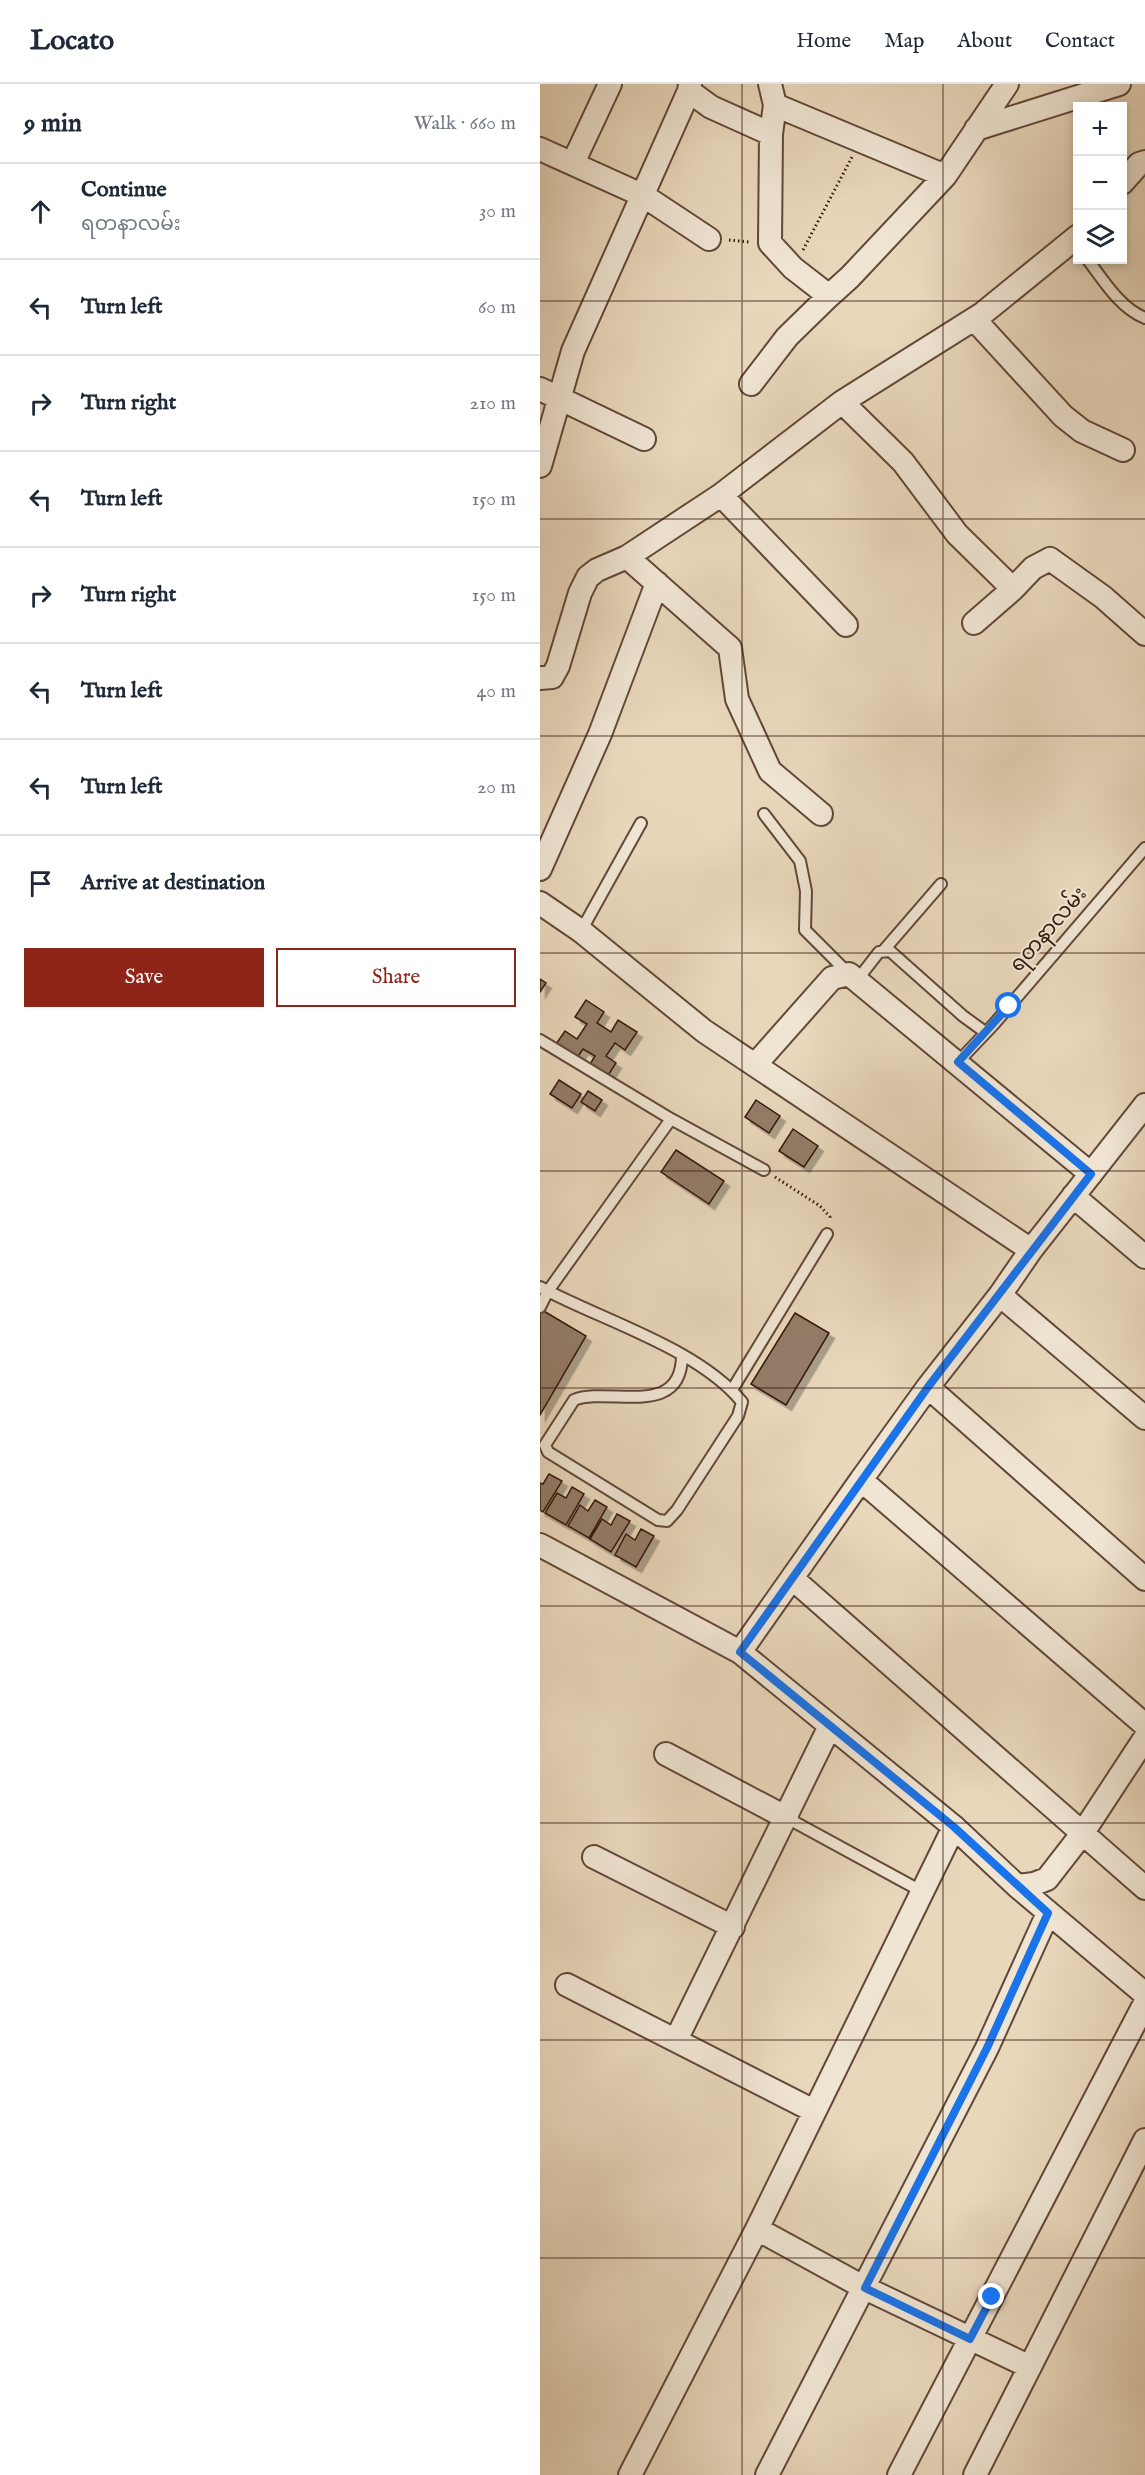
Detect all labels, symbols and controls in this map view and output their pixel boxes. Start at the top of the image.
text: Locato [30,24,114,59]
text: Home [796,28,851,55]
text: Map [884,28,924,55]
text: About [957,28,1012,55]
text: Contact [1045,28,1115,55]
map controls [1073,102,1127,264]
button: + [1073,102,1127,156]
text: 9 min [24,107,82,140]
text: Walk · 660 m [414,111,516,136]
button: − [1073,156,1127,210]
text: Continue [81,176,167,204]
icon: ahead [24,195,57,228]
text: 30 m [479,199,516,224]
button: layers [1073,210,1127,264]
text: ရတနာလမ်း [81,212,181,237]
icon: left [24,291,57,324]
text: Turn left [81,293,163,321]
text: 60 m [478,295,516,320]
icon: right [24,387,57,420]
text: Turn right [81,389,176,417]
text: 210 m [470,391,516,416]
icon: left [24,483,57,516]
text: Turn left [81,485,163,513]
text: 150 m [472,487,516,512]
icon: right [24,579,57,612]
text: Turn right [81,581,176,609]
text: 150 m [472,583,516,608]
icon: left [24,675,57,708]
text: Turn left [81,677,163,705]
text: 40 m [477,679,516,704]
icon: left [24,771,57,804]
text: Turn left [81,773,163,801]
text: 20 m [477,775,516,800]
icon: arrive [24,867,57,900]
text: Arrive at destination [81,869,265,897]
street label: ရတနာလမ်း [1001,879,1095,980]
button: Save [24,948,264,1007]
button: Share [276,948,516,1007]
route start [995,992,1021,1018]
route end [978,2283,1004,2309]

